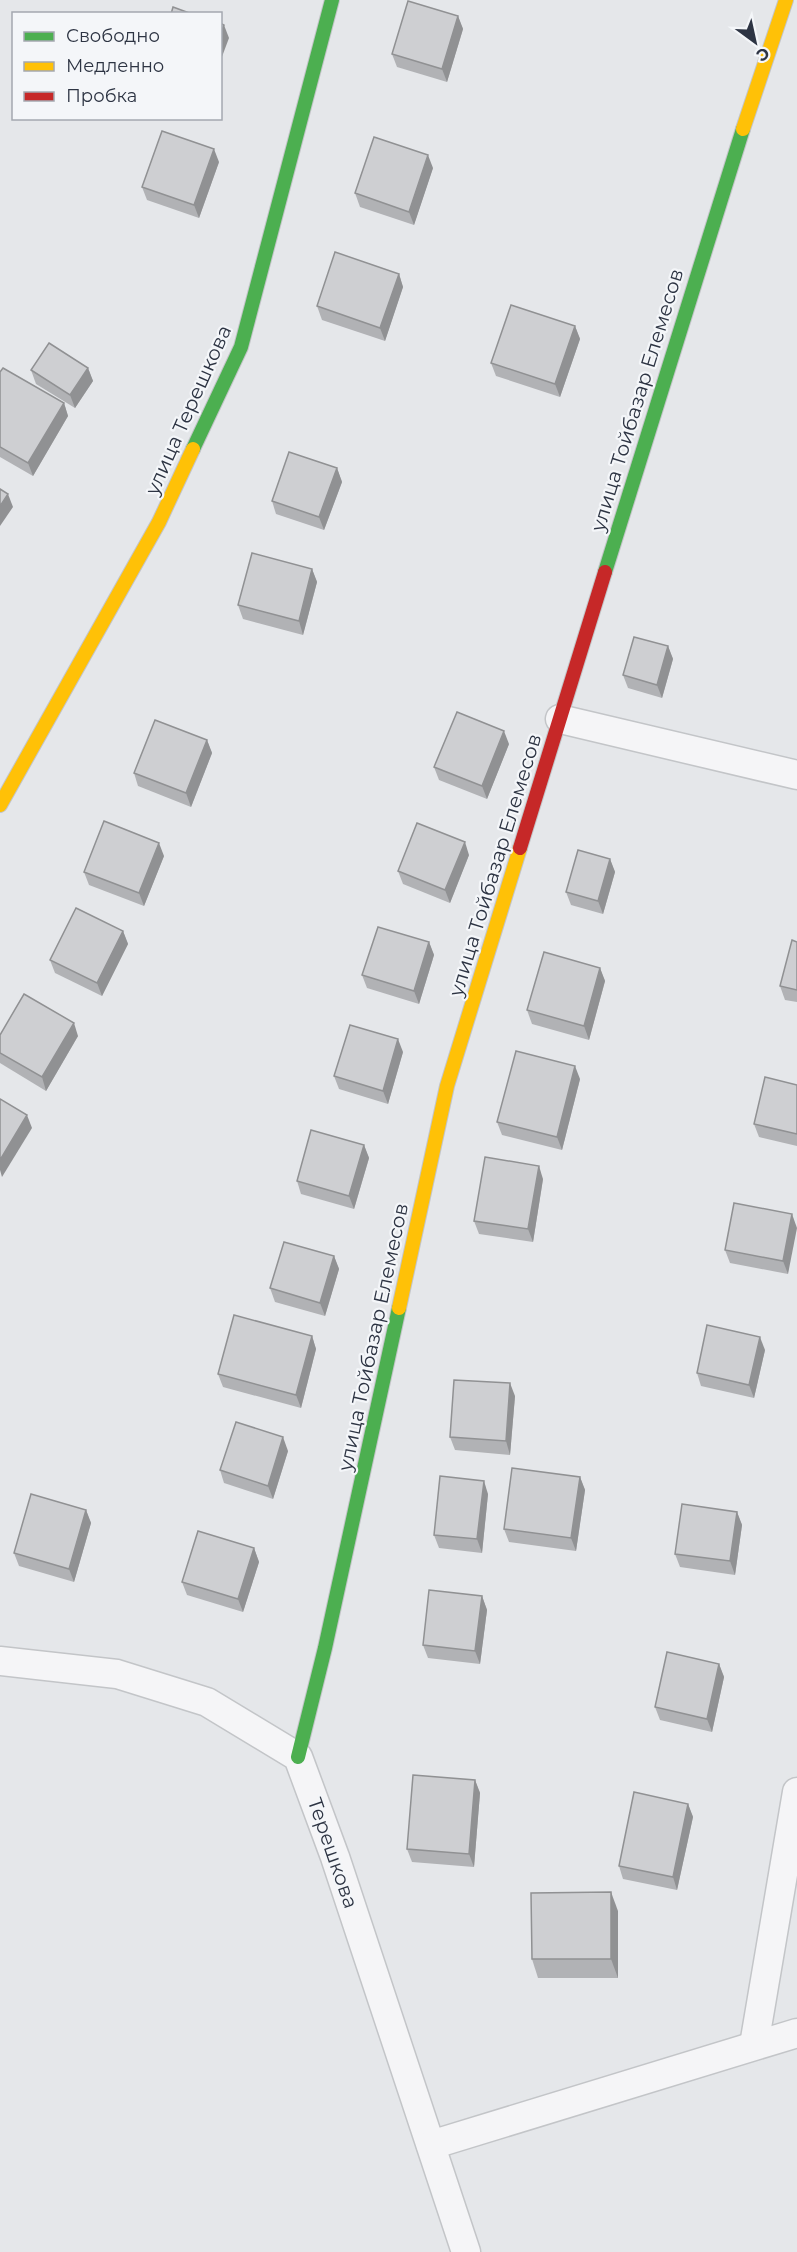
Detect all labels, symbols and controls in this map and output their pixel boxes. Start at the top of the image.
legend [12,12,222,120]
north arrow [725,12,785,72]
text: Свободно [66,25,160,47]
text: С [753,43,773,65]
text: Медленно [66,55,164,77]
text: Пробка [66,85,137,107]
street label: улица Тойбазар Елемесов [585,266,688,535]
street label: улица Терешкова [139,321,236,499]
street label: улица Тойбазар Елемесов [443,731,546,1000]
street label: улица Тойбазар Елемесов [333,1201,413,1474]
street label: Терешкова [303,1794,363,1912]

